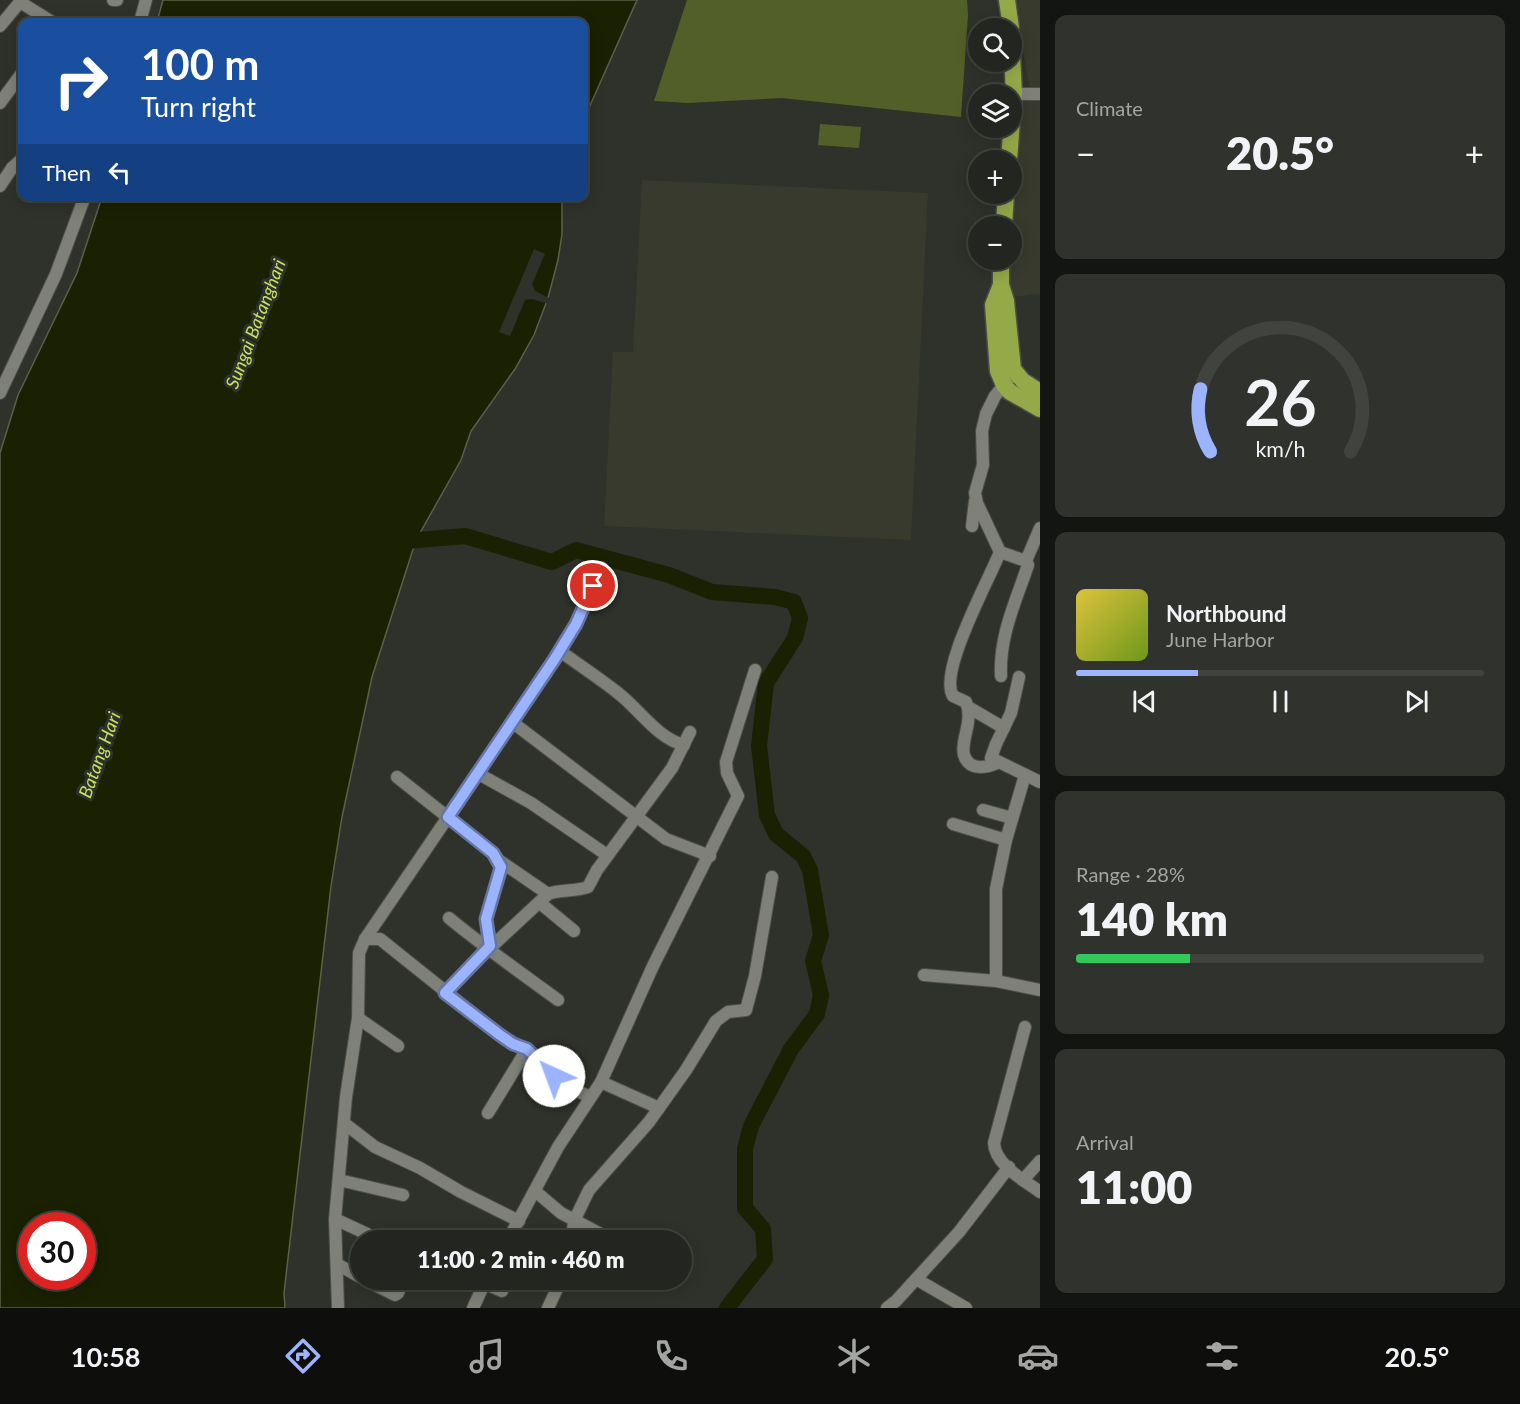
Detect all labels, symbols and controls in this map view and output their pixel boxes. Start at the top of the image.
map controls [968,18,1022,270]
button: search [968,18,1022,72]
text: 100 m [141,39,259,89]
icon: right [42,42,120,120]
button: layers [968,84,1022,138]
text: Turn right [141,90,256,123]
text: Climate [1076,96,1143,120]
text: 20.5° [1226,126,1334,180]
text: − [1076,133,1095,173]
text: + [1465,133,1484,173]
button: + [968,150,1022,204]
icon: left [103,156,136,189]
text: Then [42,159,91,186]
button: − [968,216,1022,270]
water label: Sungai Batanghari [220,256,290,391]
text: 26 [1244,365,1316,440]
text: km/h [1255,437,1305,463]
pin [567,560,618,611]
icon: arrive [576,569,609,602]
text: Northbound [1166,600,1286,627]
text: June Harbor [1166,627,1274,651]
icon: previous [1128,685,1161,718]
icon: pause [1264,685,1297,718]
icon: next [1400,685,1433,718]
water label: Batang Hari [73,709,125,801]
text: Range · 28% [1076,862,1185,886]
text: 140 km [1076,892,1228,946]
position arrow [522,1044,586,1108]
text: Arrival [1076,1130,1134,1154]
text: 11:00 [1076,1160,1192,1214]
speed limit sign: 30 [18,1212,96,1290]
text: 11:00 · 2 min · 460 m [418,1246,624,1273]
icon: directions [282,1335,324,1377]
icon: music [466,1335,508,1377]
icon: phone [650,1335,692,1377]
icon: climate [833,1335,875,1377]
icon: car [1017,1335,1059,1377]
icon: filters [1201,1335,1243,1377]
text: 10:58 [71,1340,140,1373]
text: 20.5° [1384,1340,1449,1373]

